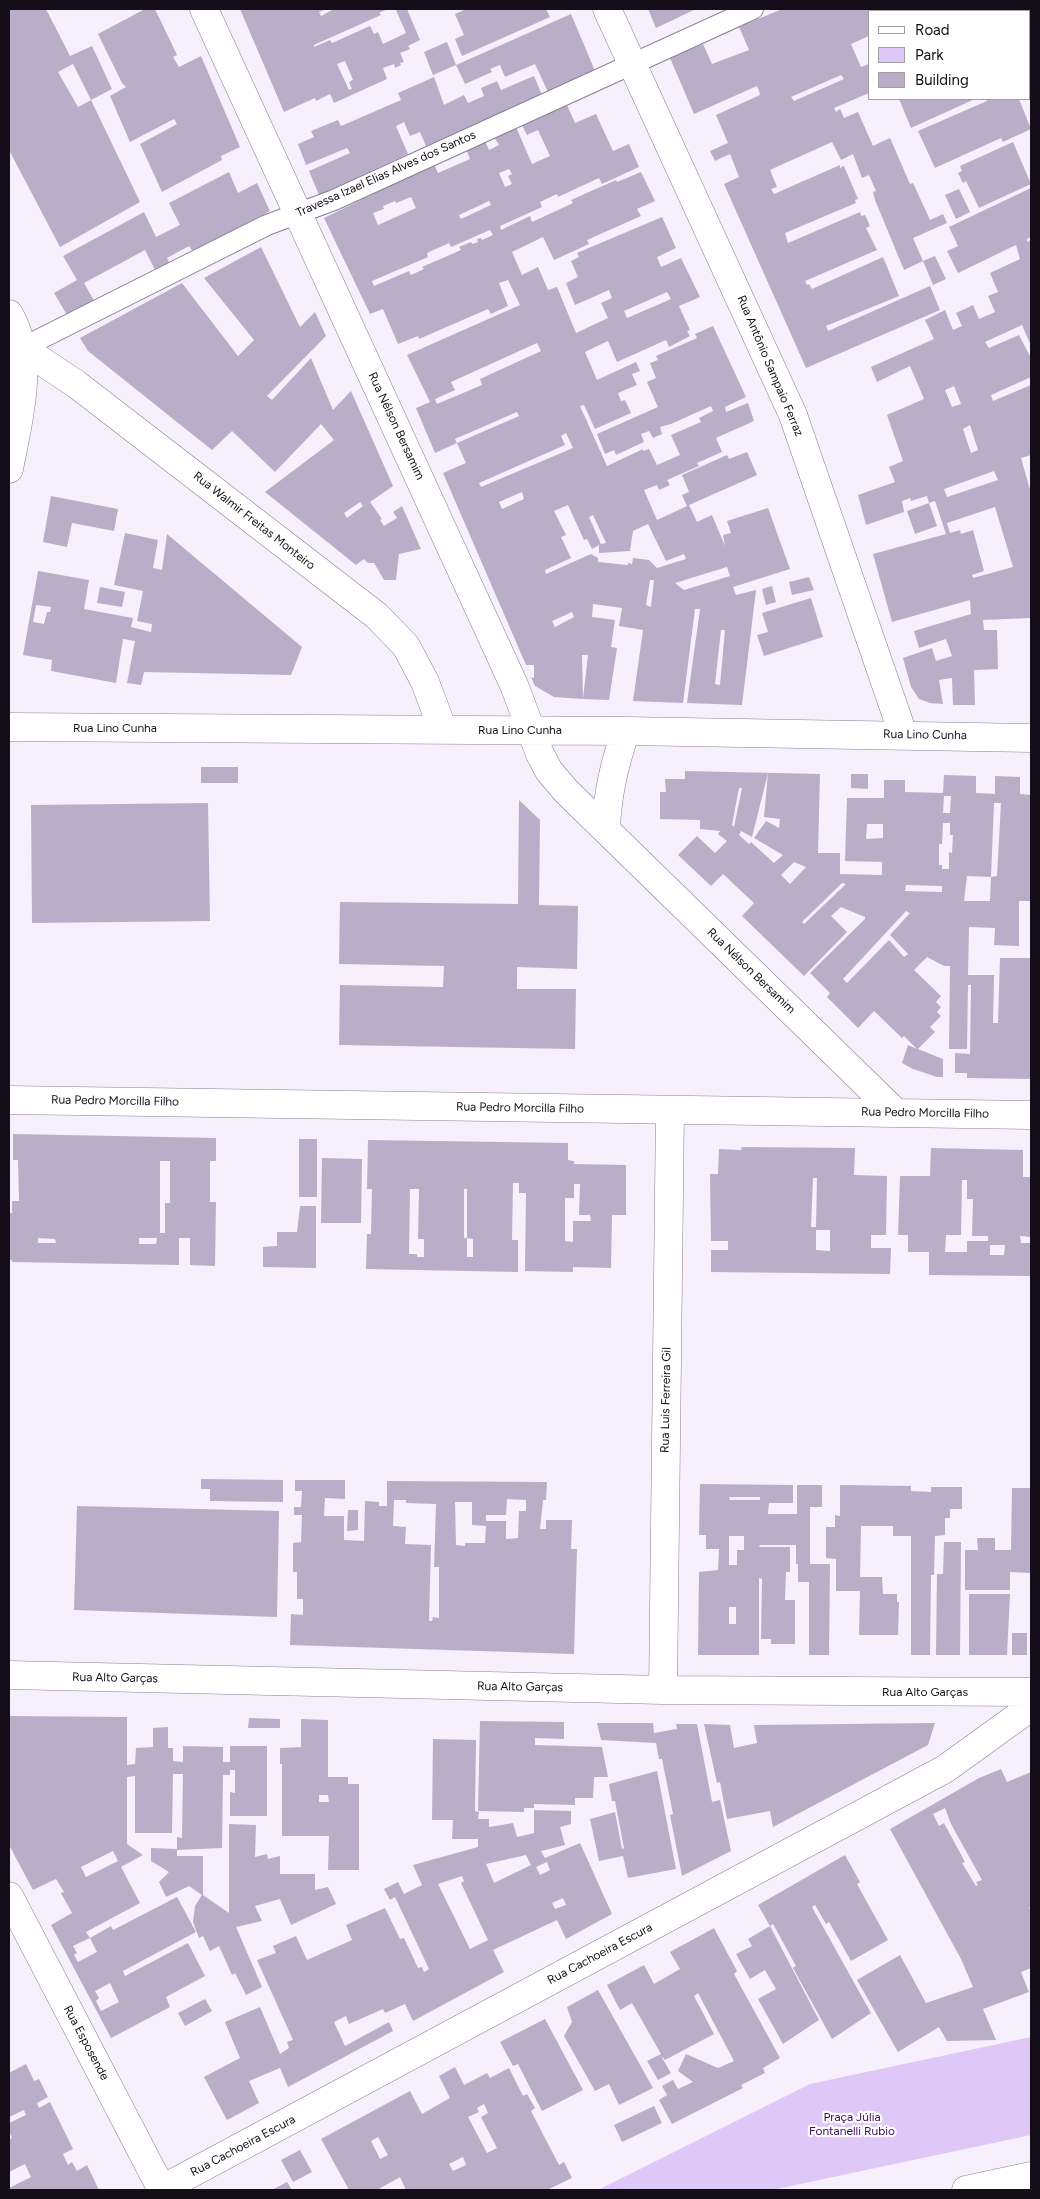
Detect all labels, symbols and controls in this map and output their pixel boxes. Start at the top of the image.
legend [868,10,1030,100]
text: Road [915,21,950,39]
text: Park [915,46,944,64]
text: Building [915,71,969,89]
street label: Travessa Izael Elias Alves dos Santos [294,128,478,220]
street label: Rua Antônio Sampaio Ferraz [734,293,806,439]
street label: Rua Nélson Bersamim [365,370,427,482]
street label: Rua Walmir Freitas Monteiro [190,469,318,573]
street label: Rua Lino Cunha [73,721,157,735]
street label: Rua Lino Cunha [478,723,562,737]
street label: Rua Lino Cunha [883,727,967,743]
street label: Rua Nélson Bersamim [704,925,798,1017]
street label: Rua Pedro Morcilla Filho [51,1093,179,1109]
street label: Rua Pedro Morcilla Filho [456,1100,584,1116]
street label: Rua Pedro Morcilla Filho [861,1105,989,1121]
street label: Rua Luis Ferreira Gil [658,1347,674,1453]
street label: Rua Alto Garças [72,1670,158,1686]
street label: Rua Alto Garças [477,1679,563,1695]
street label: Rua Alto Garças [882,1685,968,1699]
street label: Rua Cachoeira Escura [545,1920,655,1988]
street label: Rua Esposende [60,2003,112,2083]
park label: Praça Júlia Fontanelli Rubio [809,2110,895,2138]
street label: Rua Cachoeira Escura [188,2112,298,2180]

